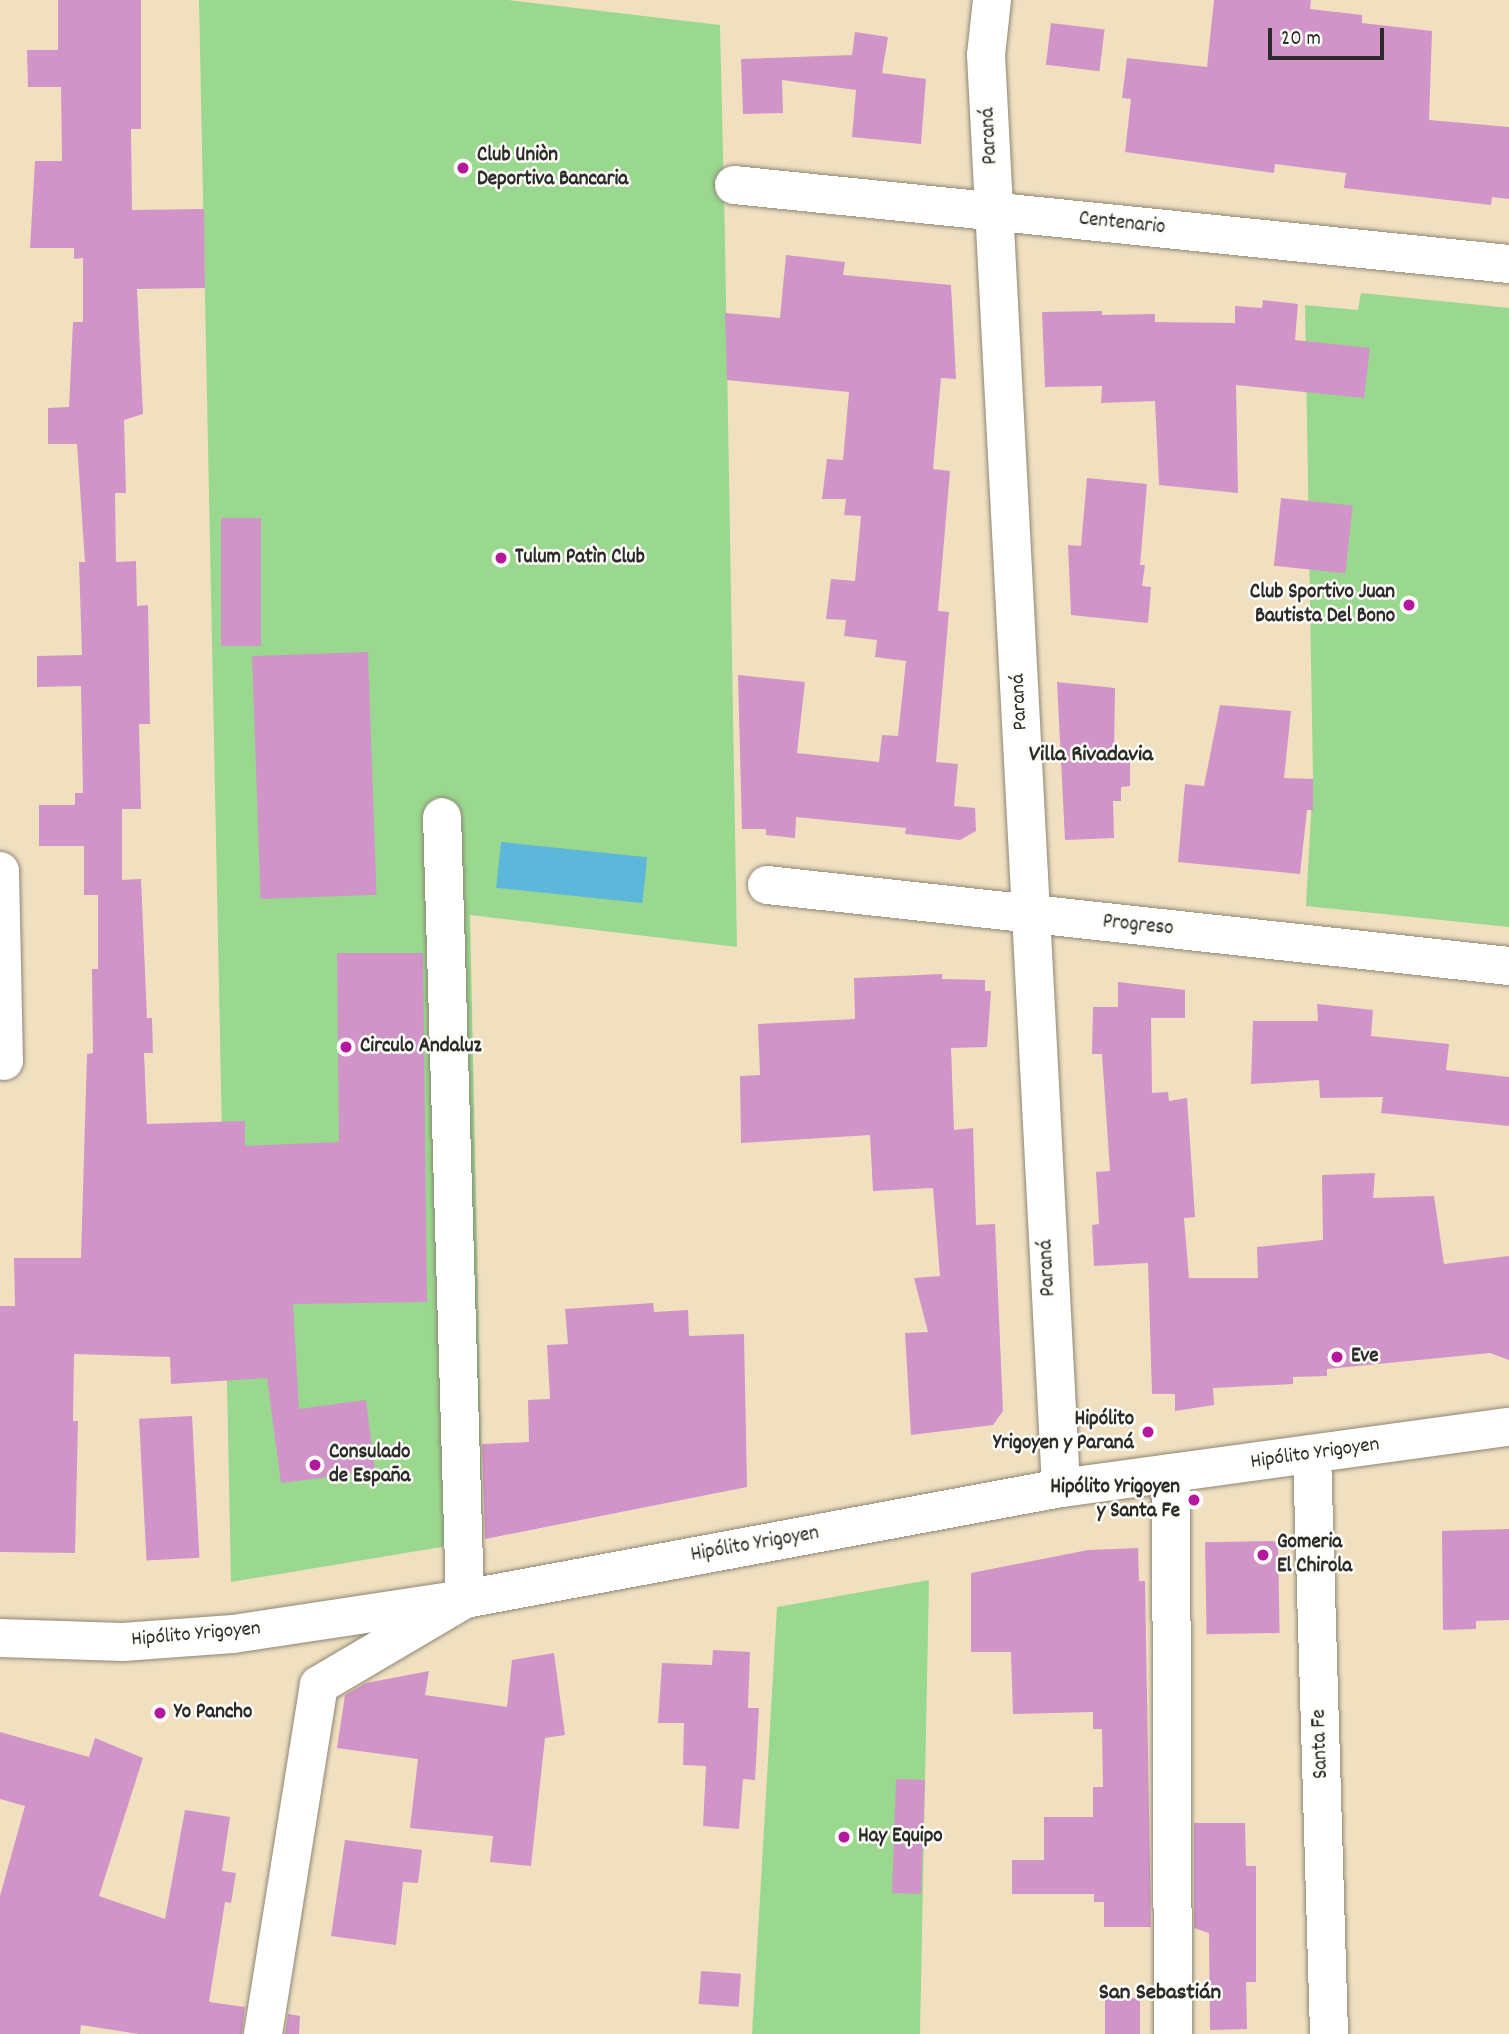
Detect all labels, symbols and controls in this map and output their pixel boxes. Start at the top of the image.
scale bar [1271,14,1386,58]
text: 20 m [1281,25,1321,55]
street label: Paraná [976,107,1004,165]
place label: Club Uniòn Deportiva Bancaria [477,143,628,193]
marker: Club Uniòn Deportiva Bancaria [455,160,471,176]
street label: Centenario [1078,207,1166,241]
place label: Tulum Patìn Club [515,545,645,571]
marker: Tulum Patìn Club [493,550,509,566]
place label: Club Sportivo Juan Bautista Del Bono [1250,580,1395,630]
marker: Club Sportivo Juan Bautista Del Bono [1401,597,1417,613]
street label: Paraná [1006,673,1034,731]
district label: Villa Rivadavia [1029,742,1153,770]
street label: Progreso [1101,910,1175,942]
place label: Circulo Andaluz [360,1034,482,1060]
marker: Circulo Andaluz [338,1039,354,1055]
street label: Paraná [1034,1239,1062,1297]
place label: Eve [1351,1344,1379,1370]
marker: Eve [1329,1349,1345,1365]
place label: Hipólito Yrigoyen y Paraná [993,1407,1134,1457]
marker: Hipólito Yrigoyen y Paraná [1140,1424,1156,1440]
street label: Hipólito Yrigoyen [1249,1432,1381,1476]
place label: Consulado de España [329,1440,410,1490]
marker: Consulado de España [307,1457,323,1473]
place label: Hipólito Yrigoyen y Santa Fe [1050,1475,1180,1525]
marker: Hipólito Yrigoyen y Santa Fe [1186,1492,1202,1508]
street label: Hipólito Yrigoyen [689,1521,821,1569]
place label: Gomeria El Chirola [1277,1530,1352,1580]
marker: Gomeria El Chirola [1255,1547,1271,1563]
street label: Hipólito Yrigoyen [130,1617,262,1653]
place label: Yo Pancho [174,1700,252,1726]
marker: Yo Pancho [152,1705,168,1721]
street label: Santa Fe [1307,1709,1335,1779]
place label: Hay Equipo [858,1824,943,1850]
marker: Hay Equipo [836,1829,852,1845]
district label: San Sebastián [1099,1980,1221,2008]

